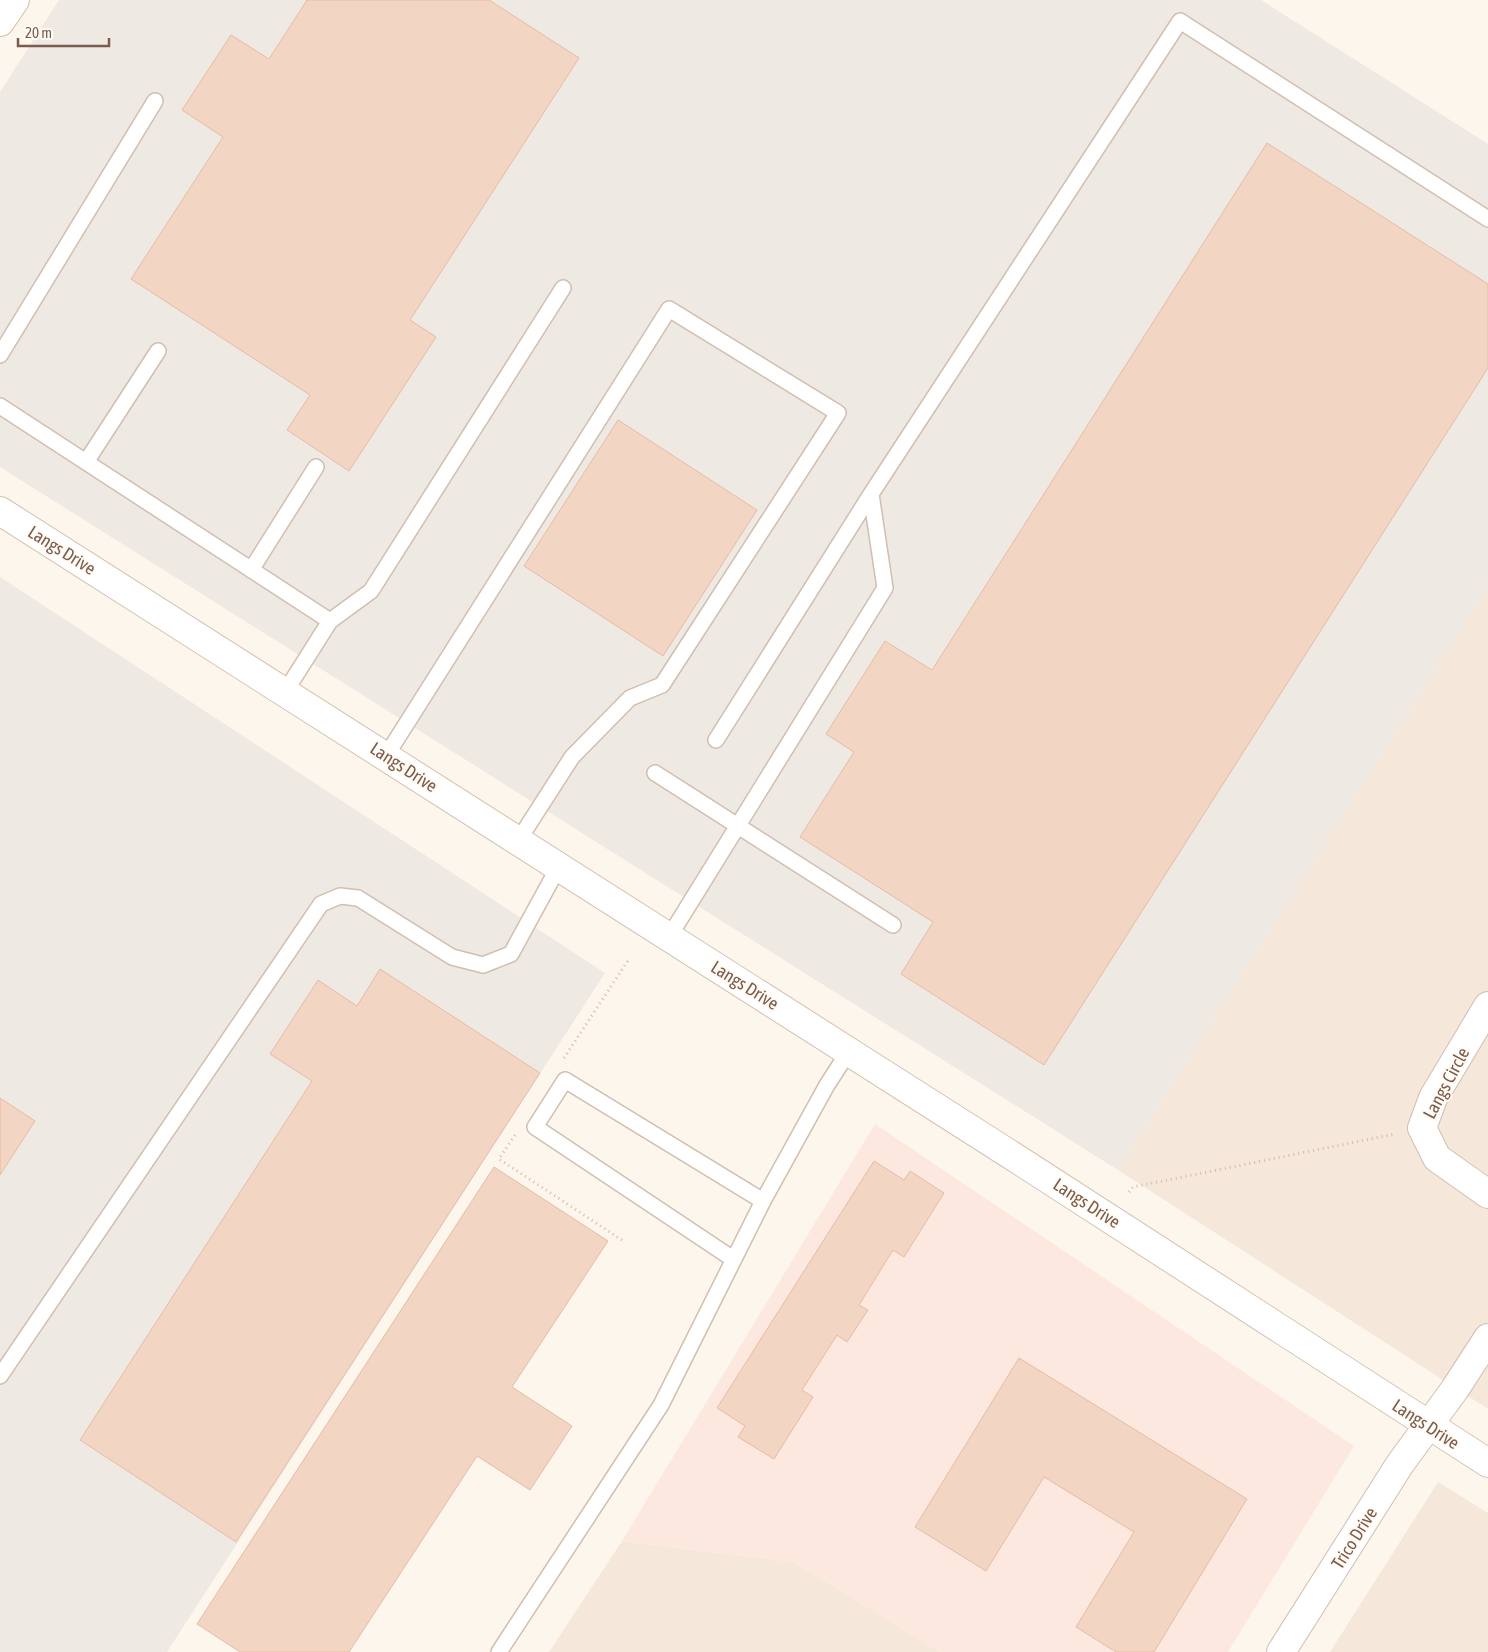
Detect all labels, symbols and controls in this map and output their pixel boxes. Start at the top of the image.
scale bar [18,15,109,47]
text: 20 m [25,24,52,41]
street label: Langs Drive [24,521,100,579]
street label: Langs Drive [367,738,441,796]
street label: Langs Drive [707,956,783,1014]
street label: Langs Circle [1419,1044,1473,1122]
street label: Langs Drive [1050,1174,1124,1232]
street label: Langs Drive [1389,1395,1463,1453]
street label: Trico Drive [1327,1503,1381,1573]

